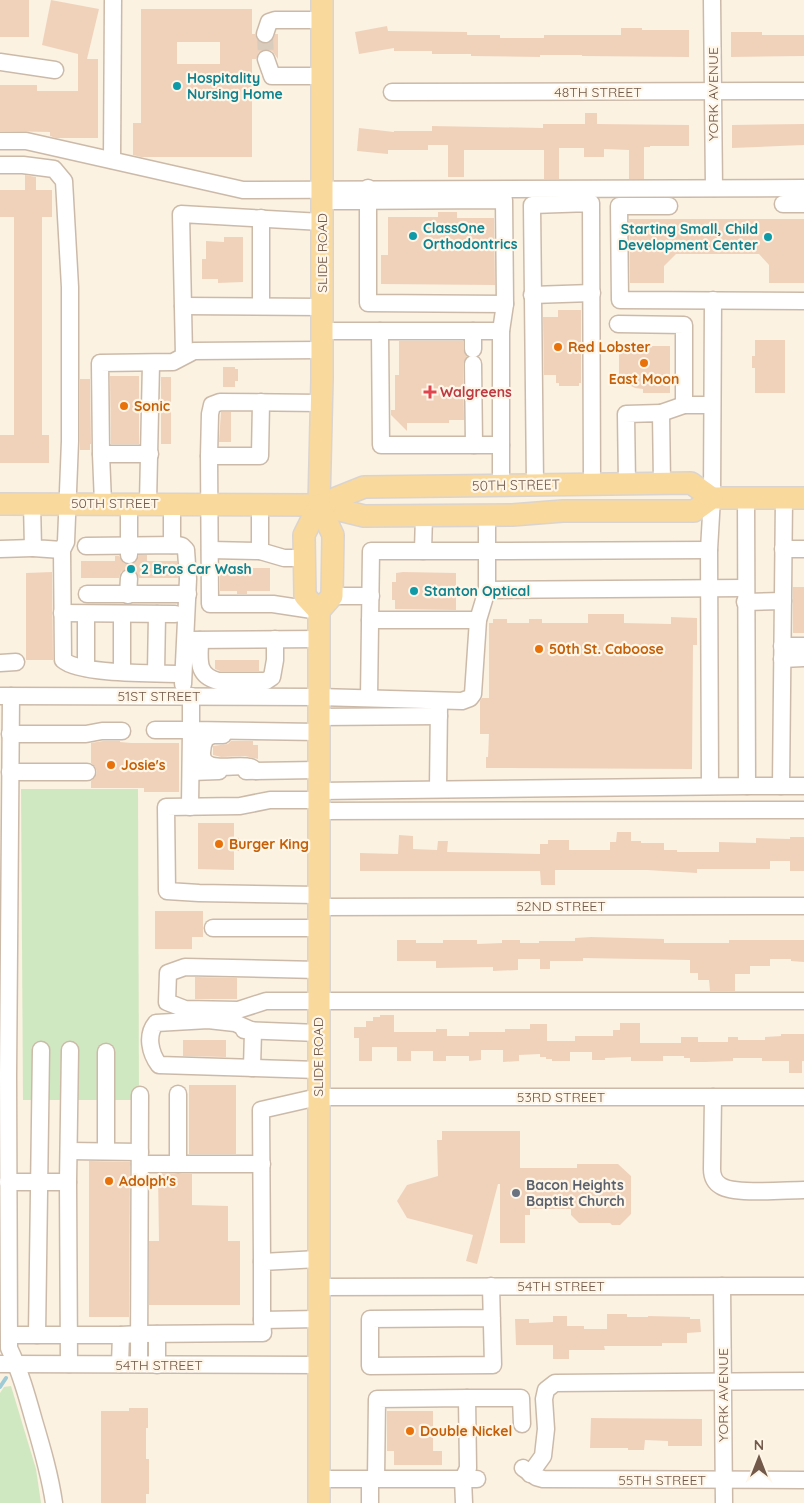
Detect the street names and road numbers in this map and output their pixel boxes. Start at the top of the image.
street label: YORK AVENUE [704,47,722,141]
street label: 48TH STREET [554,83,642,101]
street label: SLIDE ROAD [313,213,331,293]
street label: 50TH STREET [472,475,560,495]
street label: 50TH STREET [71,494,159,512]
street label: 51ST STREET [117,687,201,705]
street label: 52ND STREET [516,897,606,915]
street label: SLIDE ROAD [309,1017,327,1097]
street label: 53RD STREET [517,1088,605,1106]
street label: 54TH STREET [517,1277,605,1295]
street label: YORK AVENUE [714,1348,732,1442]
street label: 54TH STREET [115,1356,203,1374]
street label: 55TH STREET [618,1471,706,1489]

